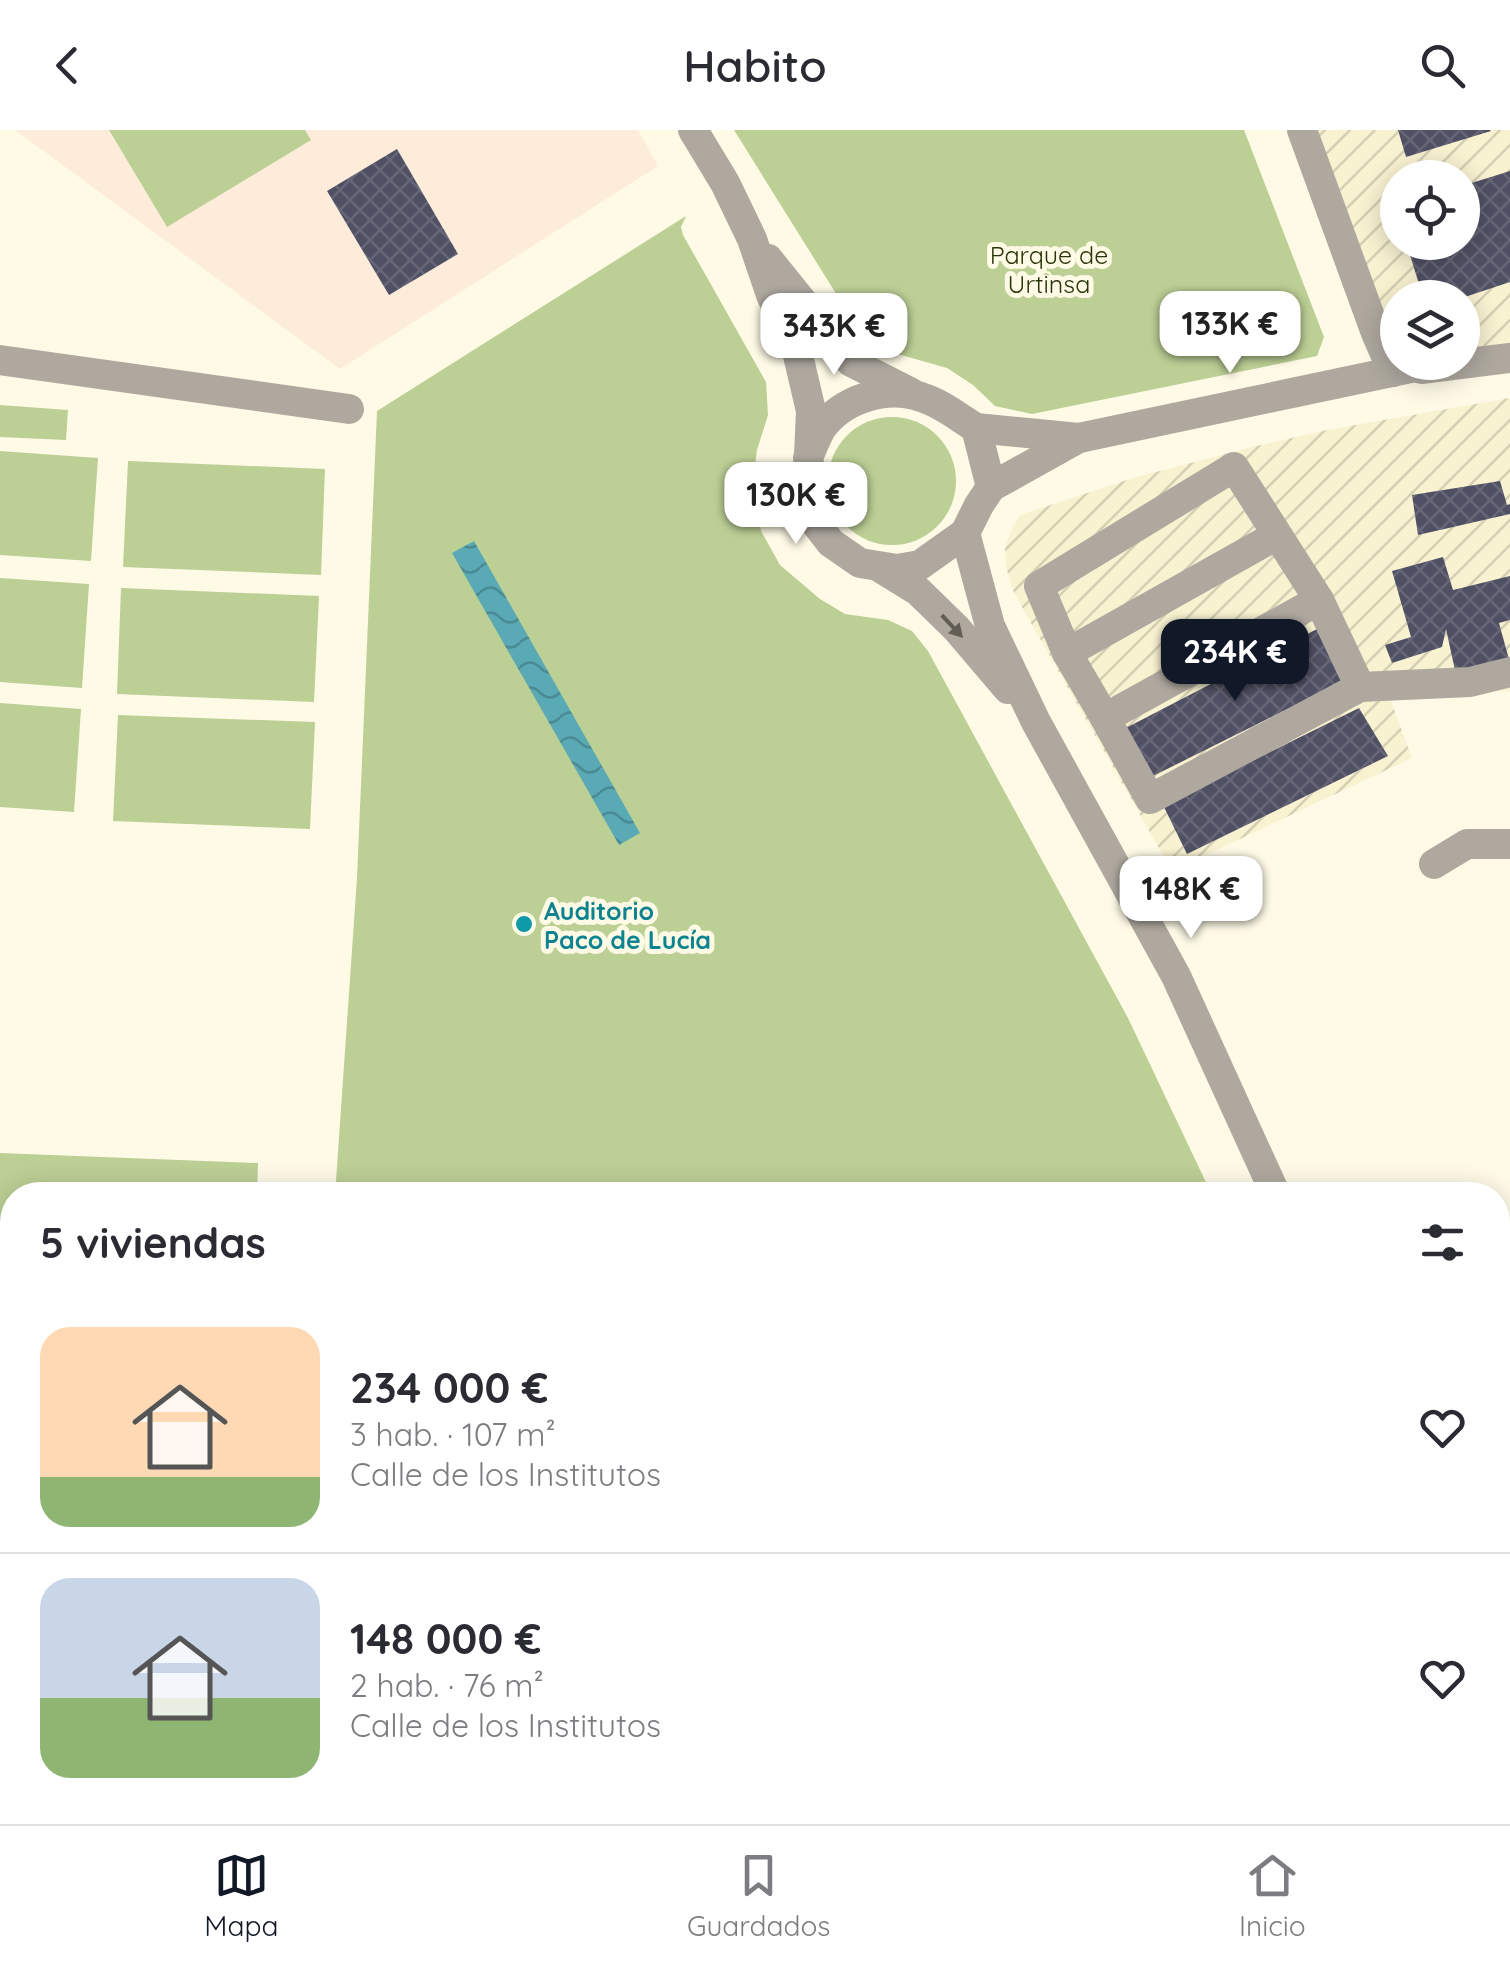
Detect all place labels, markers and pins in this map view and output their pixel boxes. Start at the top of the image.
pin: 133K € [1149,291,1311,376]
pin: 343K € [753,293,915,378]
pin: 130K € [715,462,877,547]
pin: 234K € [1154,619,1316,704]
pin: 148K € [1110,856,1272,941]
place label: Auditorio Paco de Lucía [544,895,711,955]
marker: Auditorio Paco de Lucía [513,913,535,935]

